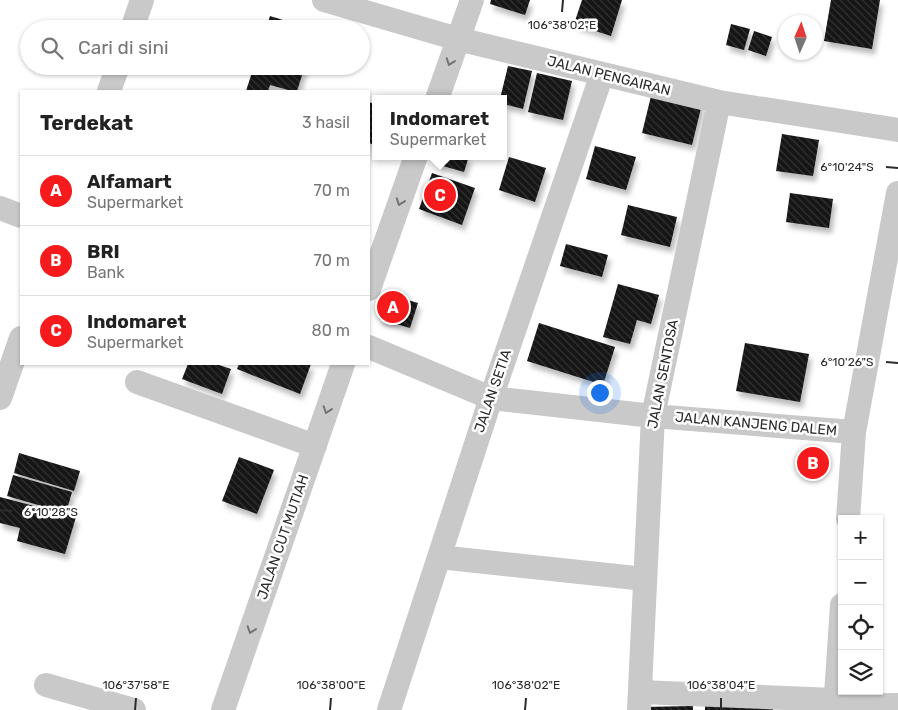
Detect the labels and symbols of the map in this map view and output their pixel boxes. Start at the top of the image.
north arrow [778,15,823,60]
text: 106°38'02"E [528,18,596,32]
street label: JALAN PENGAIRAN [546,52,672,100]
one-way arrow [445,58,455,66]
text: 6°10'24"S [820,160,874,174]
pin: C [424,176,456,214]
one-way arrow [396,197,406,206]
pin: A [377,288,409,326]
street label: JALAN SENTOSA [644,317,682,430]
street label: JALAN SETIA [471,347,515,435]
text: 6°10'26"S [820,355,874,369]
your location [587,380,613,406]
one-way arrow [323,405,333,414]
street label: JALAN KANJENG DALEM [674,408,838,440]
pin: B [797,444,829,482]
street label: JALAN CUT MUTIAH [254,472,312,602]
text: 6°10'28"S [24,505,78,519]
one-way arrow [247,625,257,633]
text: 106°37'58"E [102,678,170,692]
text: 106°38'00"E [296,678,366,692]
text: 106°38'02"E [492,678,560,692]
text: 106°38'04"E [687,678,755,692]

